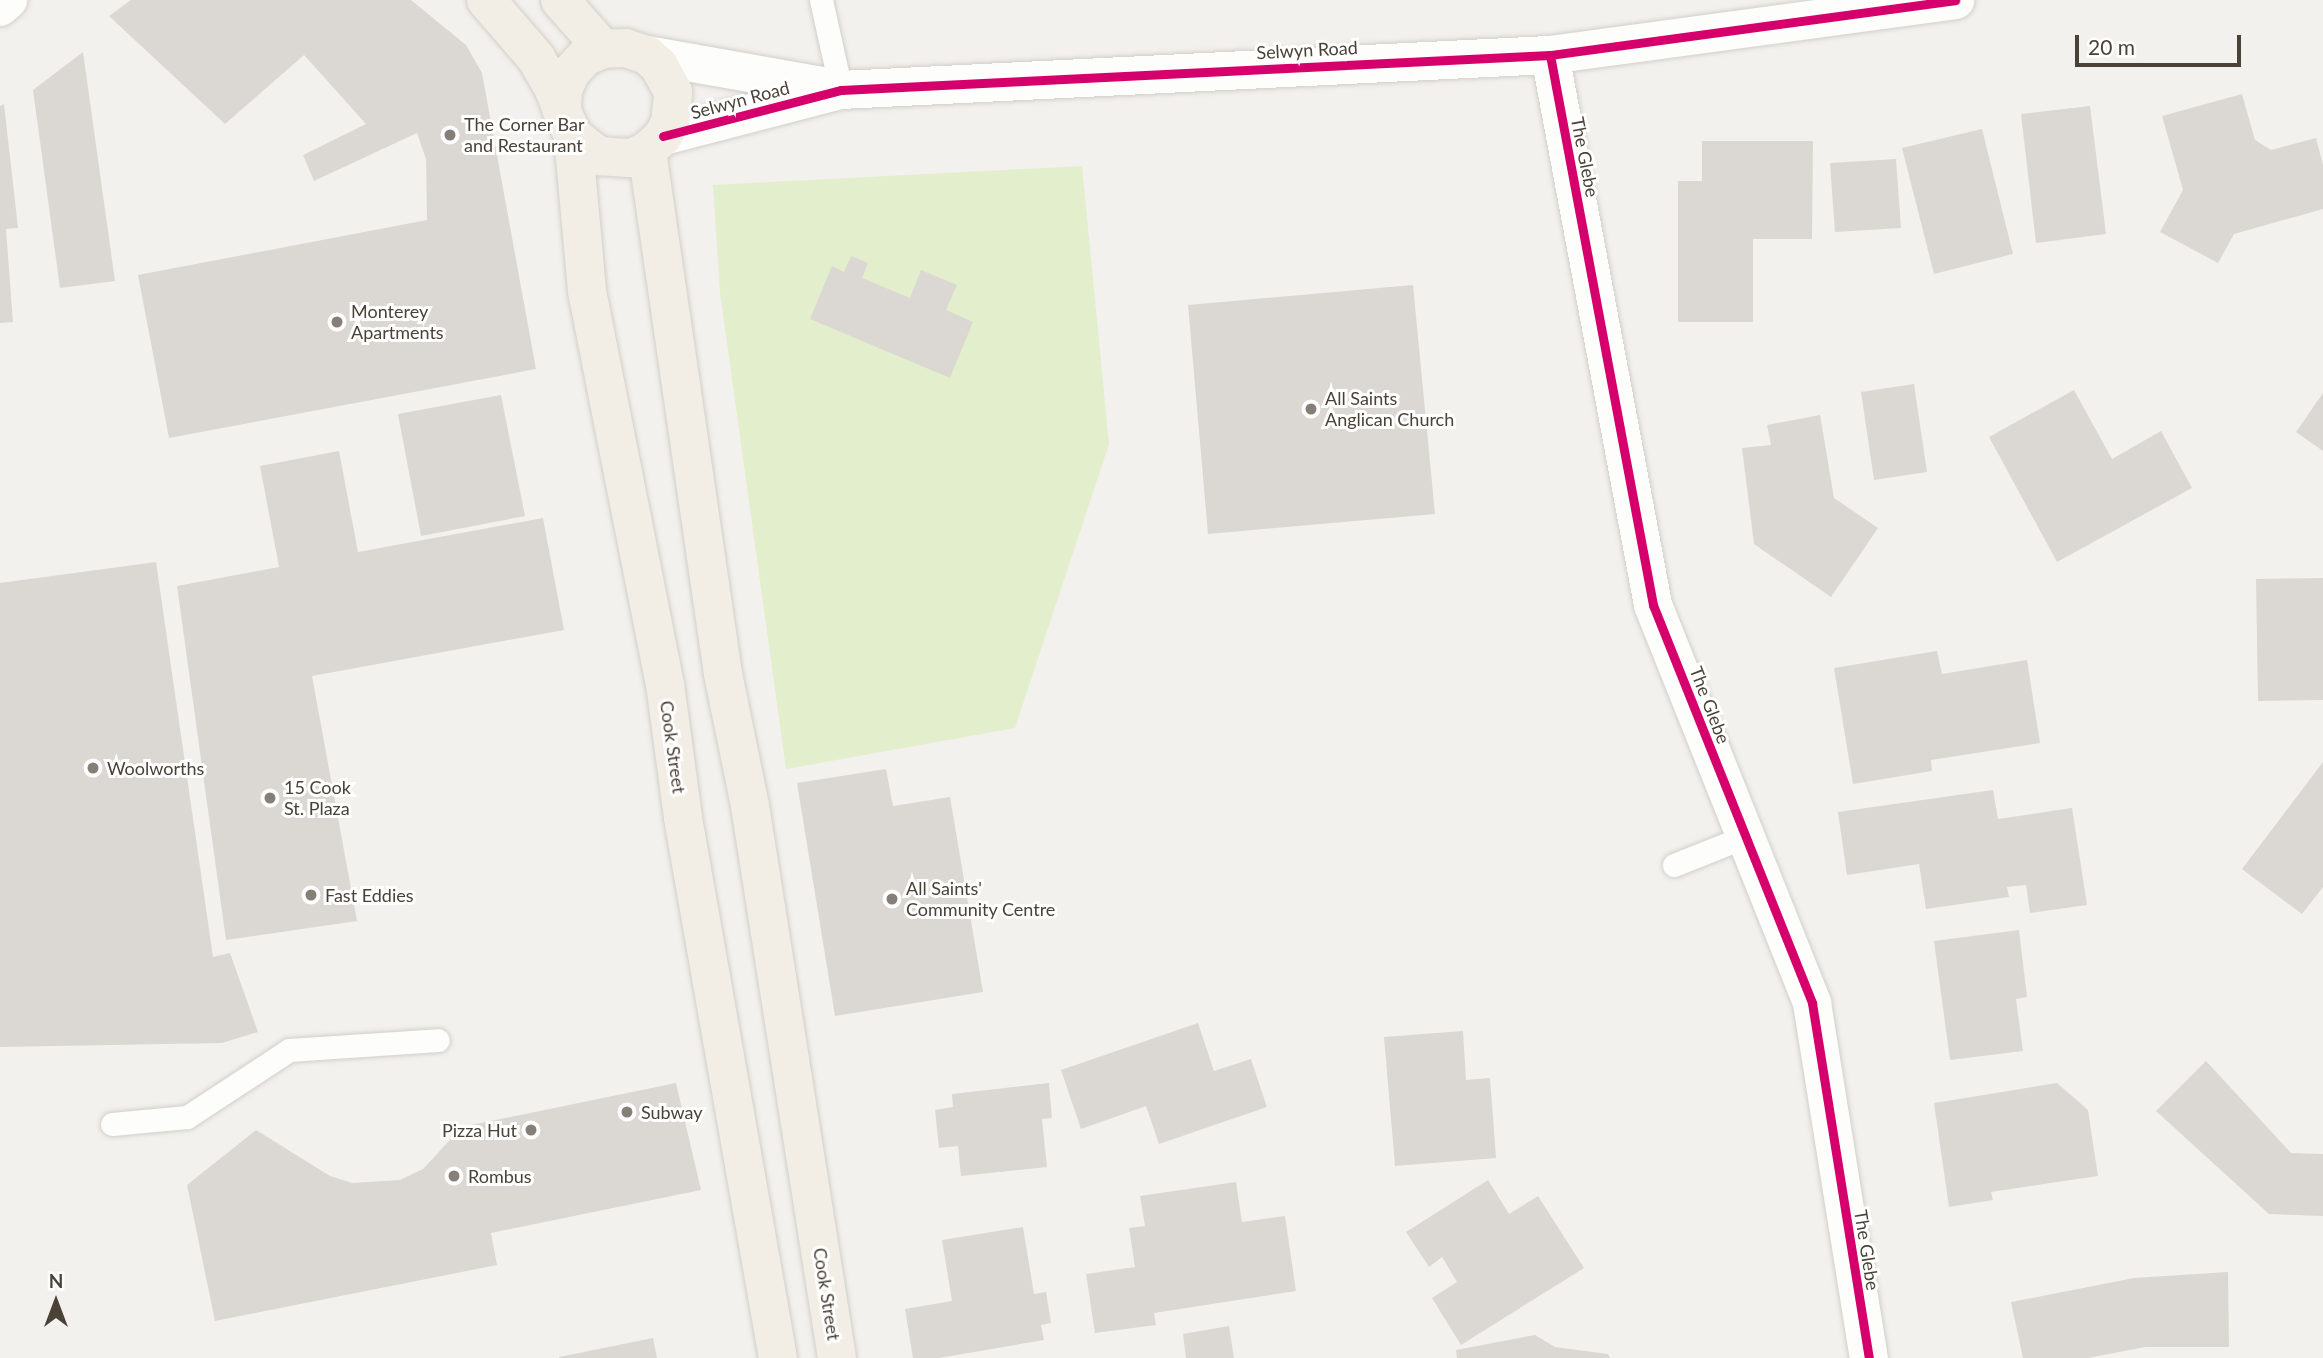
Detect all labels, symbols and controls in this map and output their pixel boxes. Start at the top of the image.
scale bar [2078,21,2244,65]
text: 20 m [2088,34,2135,59]
street label: Selwyn Road [1256,37,1358,63]
street label: Selwyn Road [688,76,792,124]
place label: The Corner Bar and Restaurant [464,114,585,156]
street label: The Glebe [1567,115,1603,199]
marker: The Corner Bar and Restaurant [442,127,458,143]
place label: Monterey Apartments [351,301,444,344]
marker: Monterey Apartments [329,314,345,330]
place label: All Saints Anglican Church [1325,388,1454,430]
marker: All Saints Anglican Church [1303,401,1319,417]
street label: The Glebe [1685,663,1735,747]
street label: Cook Street [656,699,690,795]
place label: Woolworths [107,757,204,779]
marker: Woolworths [85,760,101,776]
place label: 15 Cook St. Plaza [284,777,351,820]
marker: 15 Cook St. Plaza [262,790,278,806]
place label: All Saints' Community Centre [906,878,1056,920]
place label: Fast Eddies [325,884,413,906]
marker: Fast Eddies [303,887,319,903]
marker: All Saints' Community Centre [884,891,900,907]
place label: Subway [641,1101,703,1123]
marker: Subway [619,1104,635,1120]
place label: Pizza Hut [442,1119,517,1141]
marker: Pizza Hut [523,1122,539,1138]
place label: Rombus [468,1165,532,1187]
marker: Rombus [446,1168,462,1184]
street label: The Glebe [1850,1208,1884,1292]
street label: Cook Street [809,1246,845,1342]
north arrow [21,1267,91,1337]
text: N [49,1269,63,1292]

